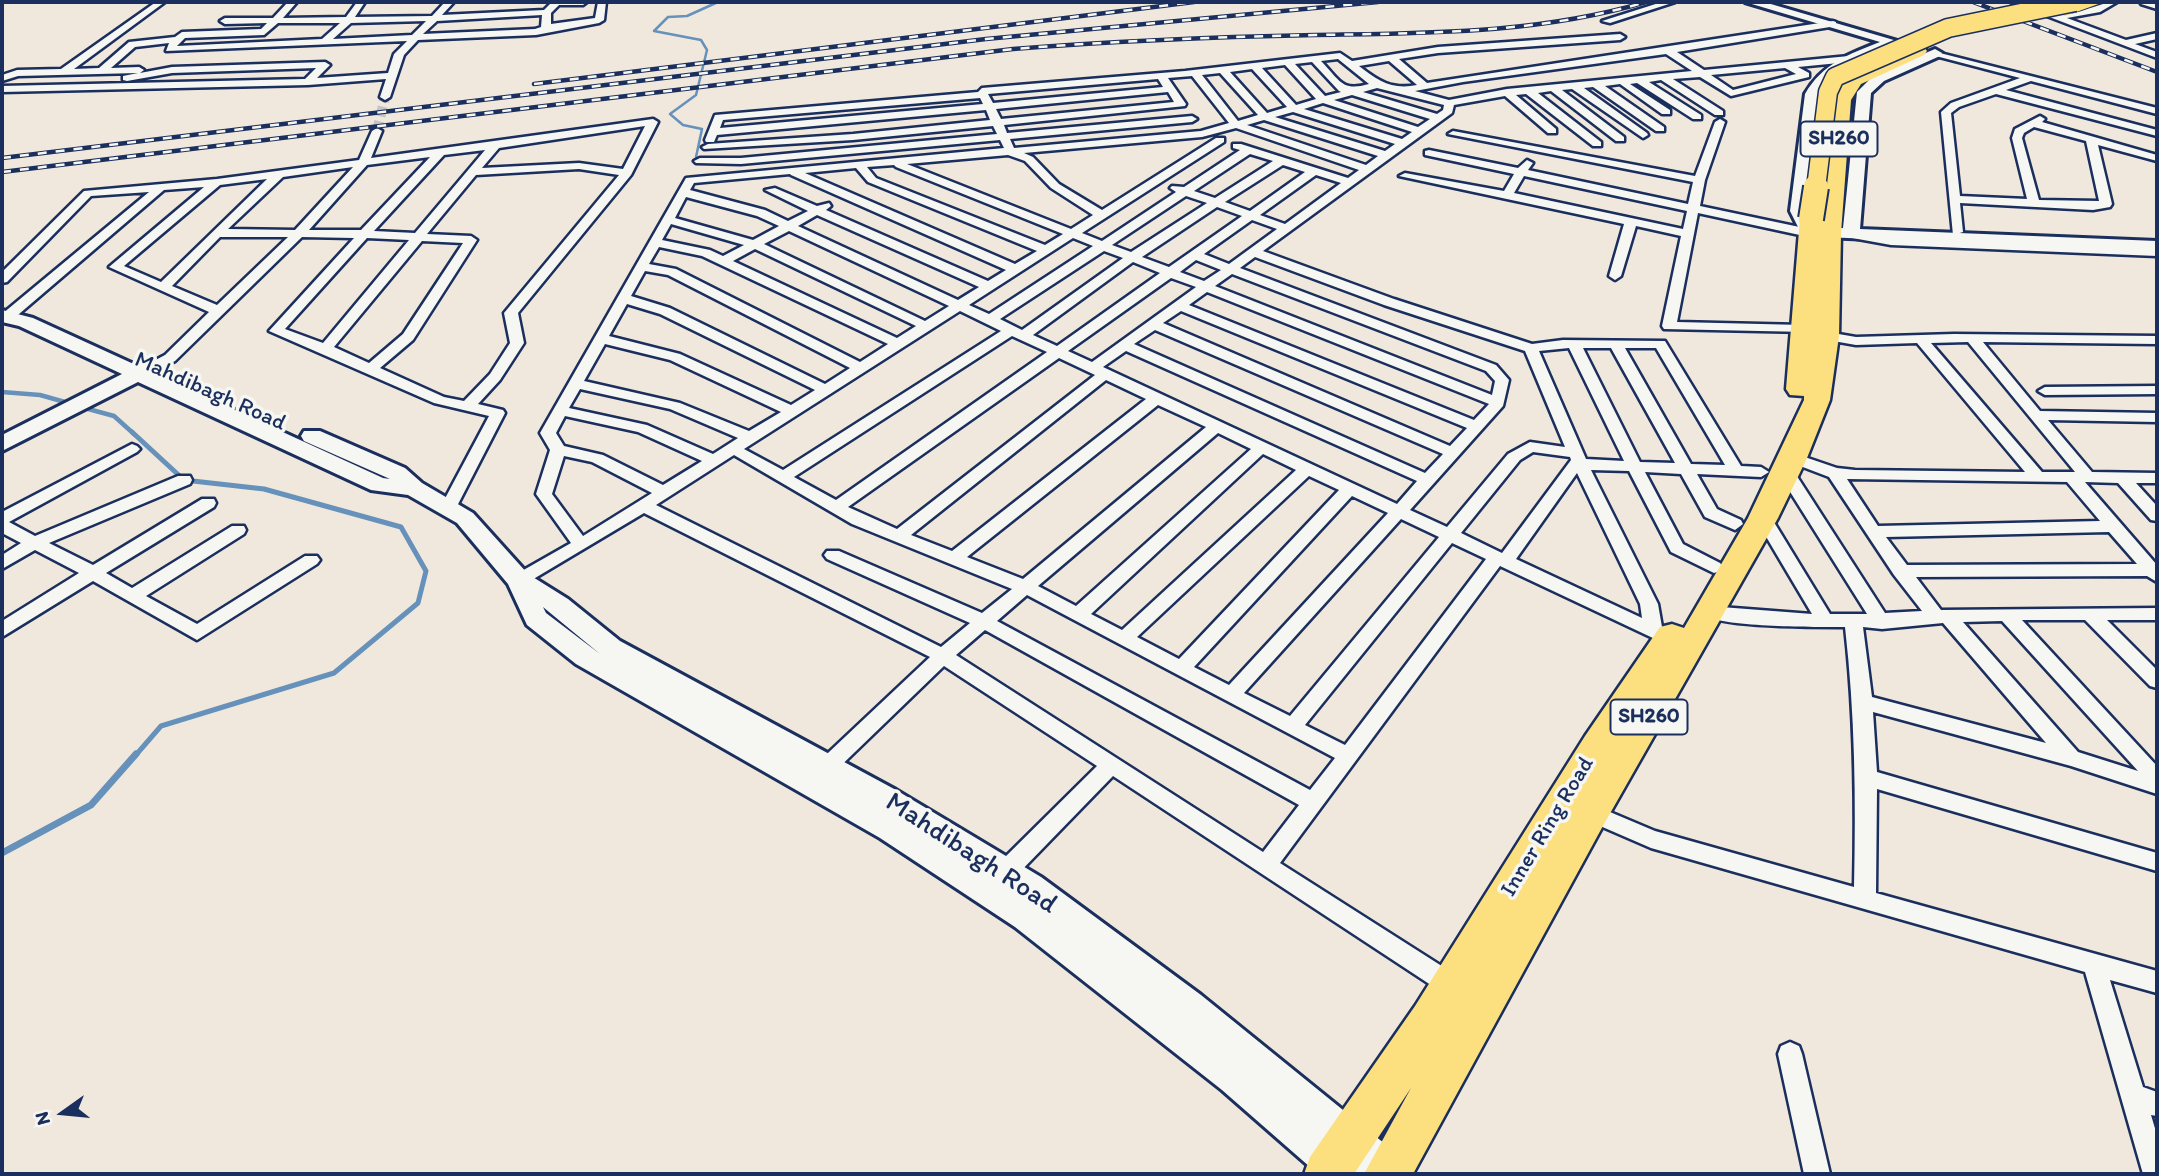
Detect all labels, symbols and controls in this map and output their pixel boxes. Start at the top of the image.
road number: SH260 [1800,122,1878,156]
street label: Mahdibagh Road [130,346,290,438]
road number: SH260 [1610,700,1688,734]
street label: Inner Ring Road [1495,752,1601,902]
street label: Mahdibagh Road [879,786,1063,922]
north arrow [28,1078,98,1148]
text: N [29,1109,55,1128]

